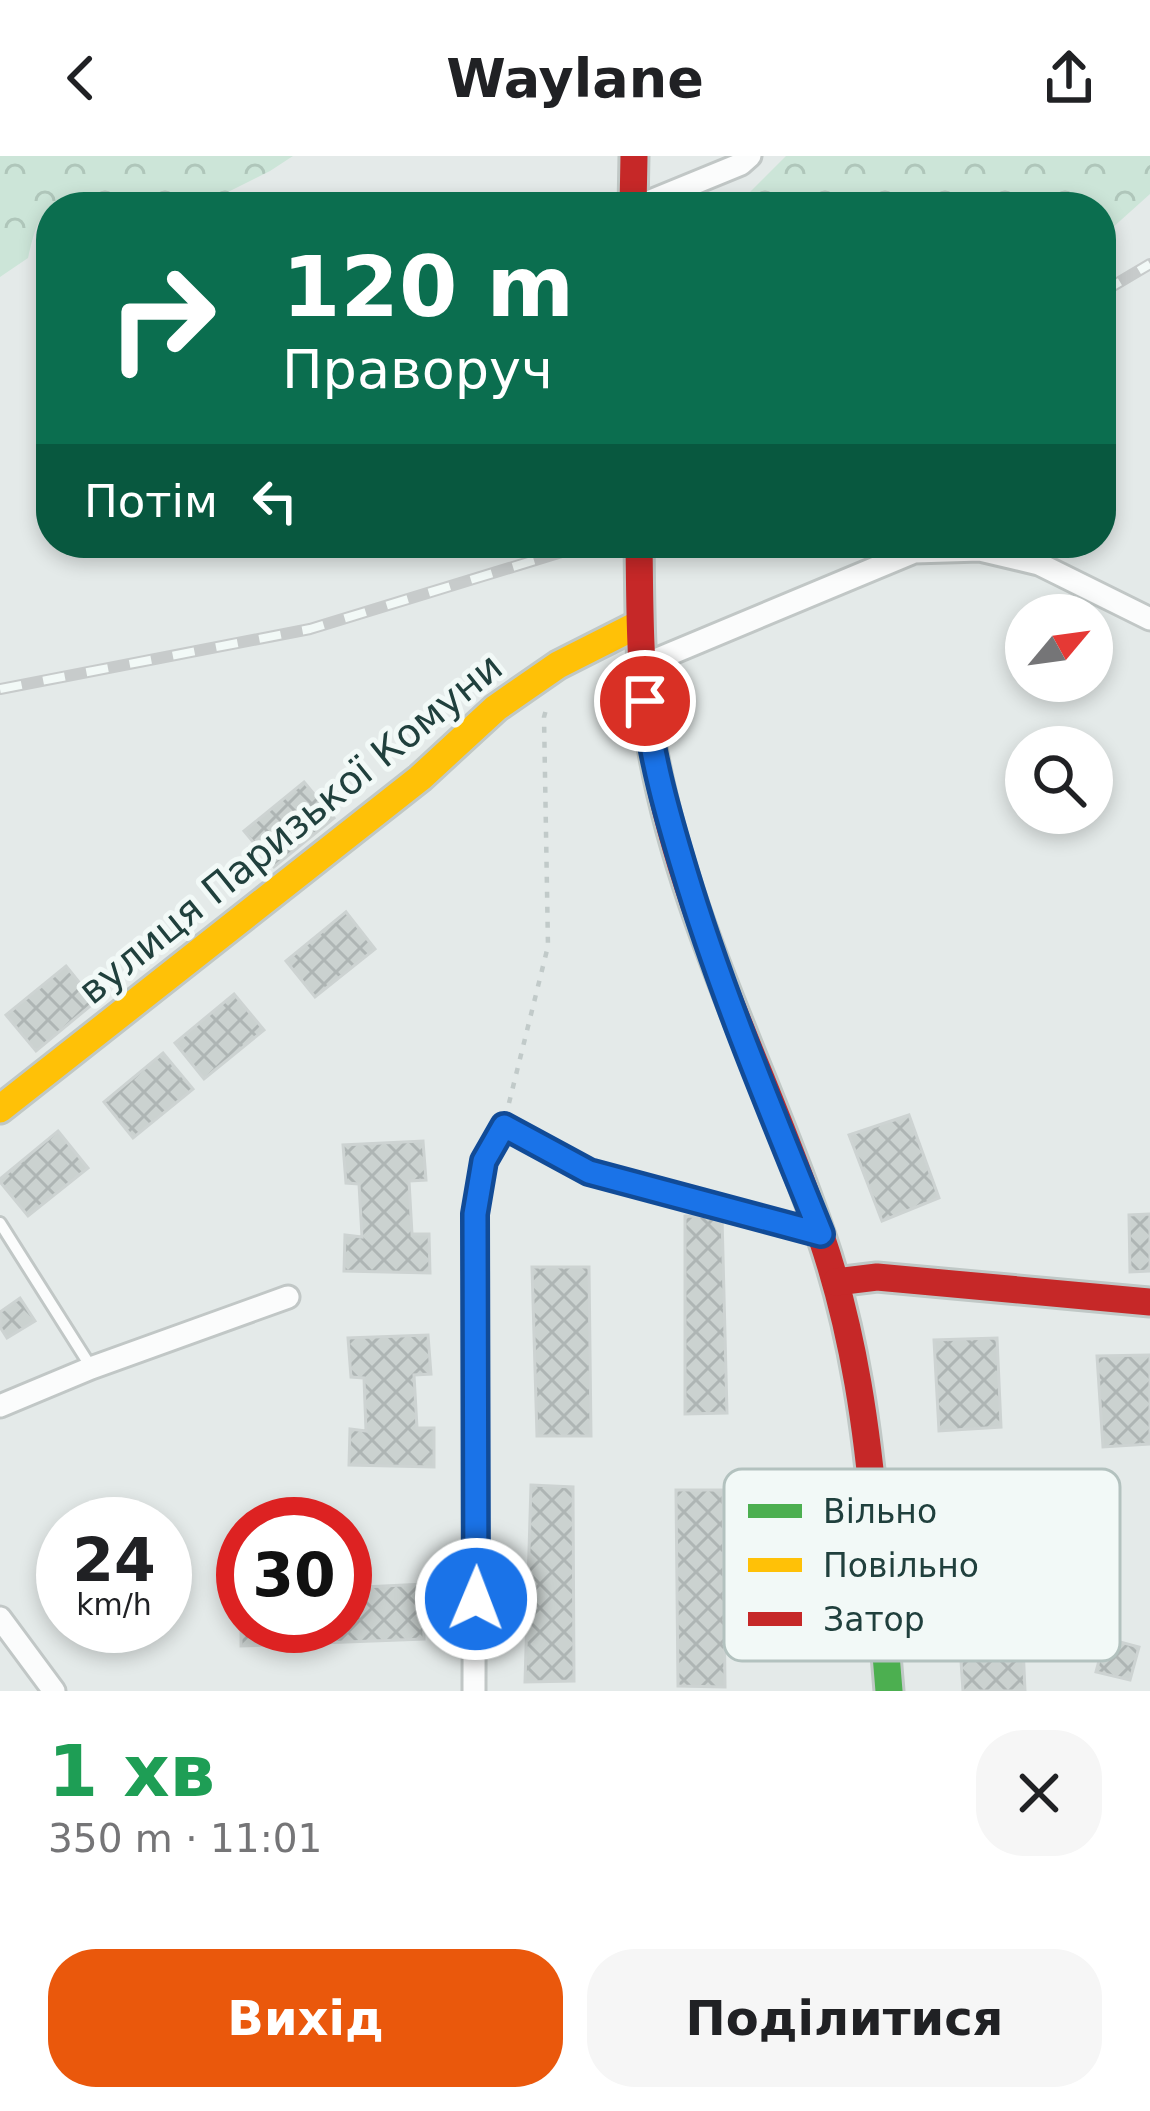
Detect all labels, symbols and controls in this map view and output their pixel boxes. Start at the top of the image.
icon: back [48,45,114,111]
icon: share [1036,45,1102,111]
text: Waylane [446,47,704,110]
text: 120 m [282,238,574,336]
icon: right [84,240,240,396]
text: Праворуч [282,338,553,401]
icon: left [242,468,308,534]
text: Потім [84,475,218,528]
north arrow [1005,594,1113,702]
map controls [1005,594,1113,834]
street label: вулиця Паризької Комуни [70,644,511,1013]
pin [594,650,696,752]
icon: arrive [612,668,678,734]
button: search [1005,726,1113,834]
legend [724,1469,1120,1661]
text: Вільно [823,1492,937,1531]
speed limit sign: 30 [216,1497,372,1653]
text: 24 [72,1525,156,1595]
position arrow [413,1536,539,1662]
text: Повільно [823,1546,979,1585]
text: km/h [76,1587,152,1622]
text: Затор [823,1600,925,1639]
text: 1 хв [48,1729,215,1813]
button: close [976,1730,1102,1856]
text: 350 m · 11:01 [48,1816,322,1861]
button: Вихід [48,1949,563,2087]
button: Поділитися [587,1949,1102,2087]

